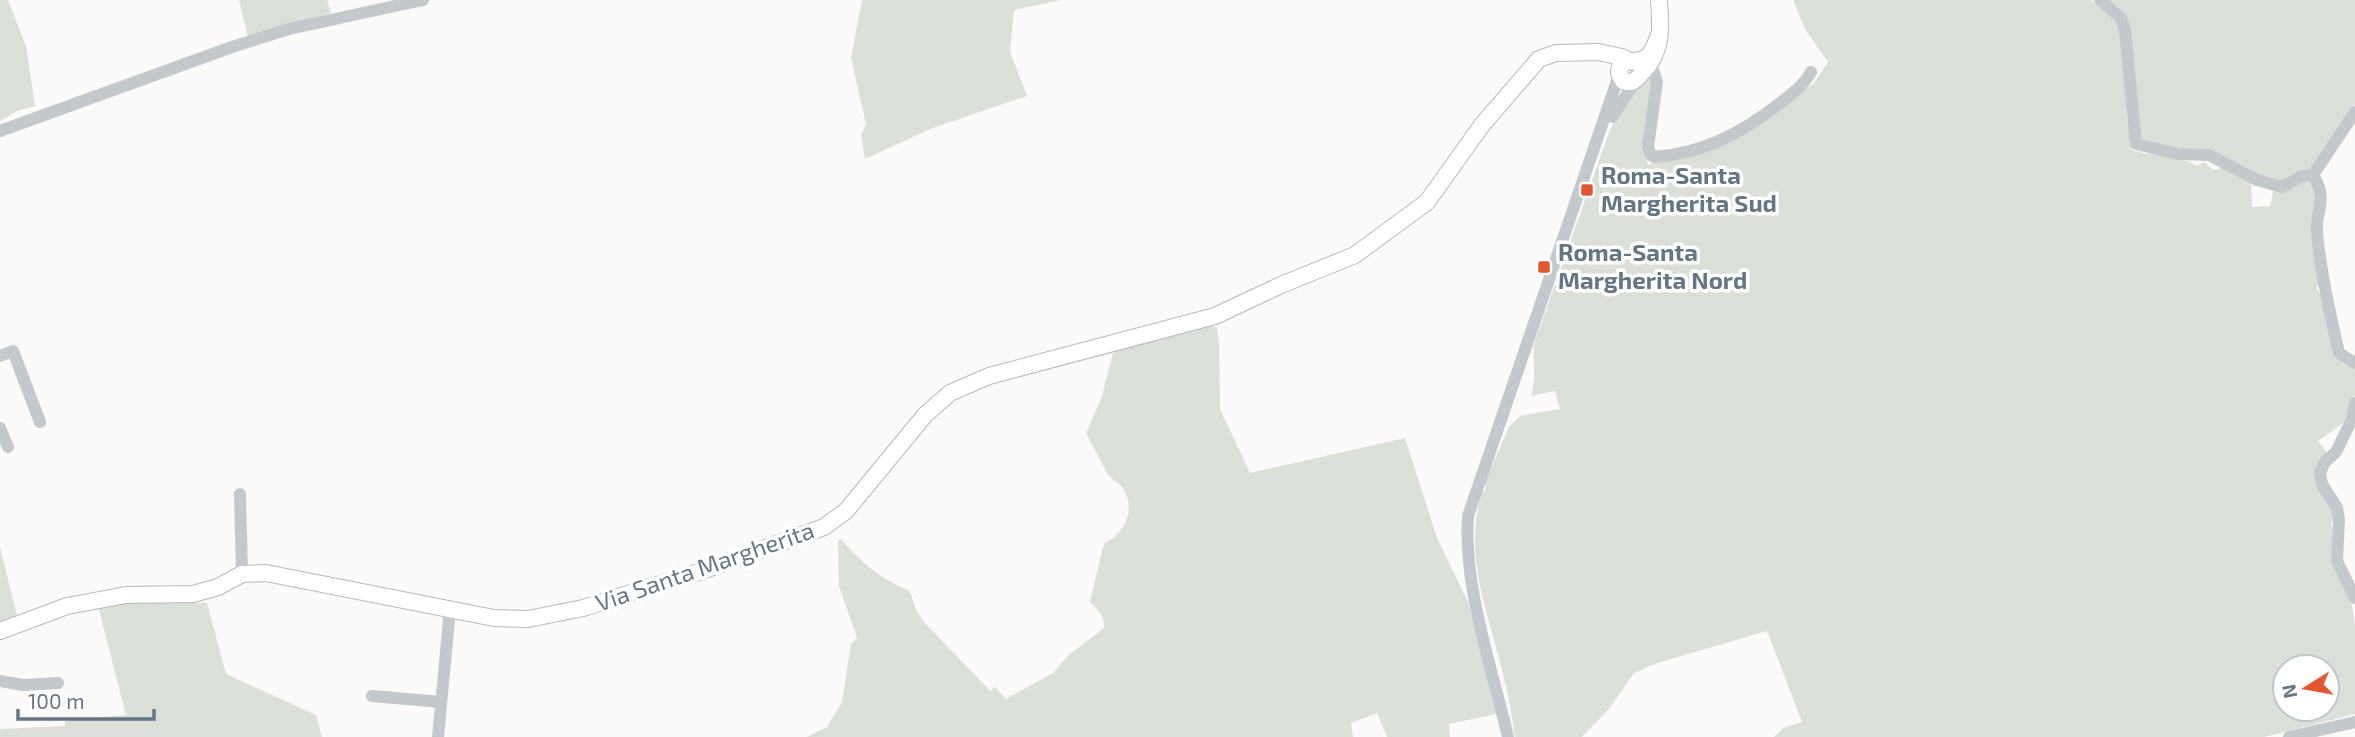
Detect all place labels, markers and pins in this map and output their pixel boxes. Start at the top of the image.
place label: Roma-Santa Margherita Sud [1601,160,1777,217]
marker: Roma-Santa Margherita Sud [1579,182,1595,198]
place label: Roma-Santa Margherita Nord [1558,237,1747,294]
marker: Roma-Santa Margherita Nord [1536,259,1552,275]

